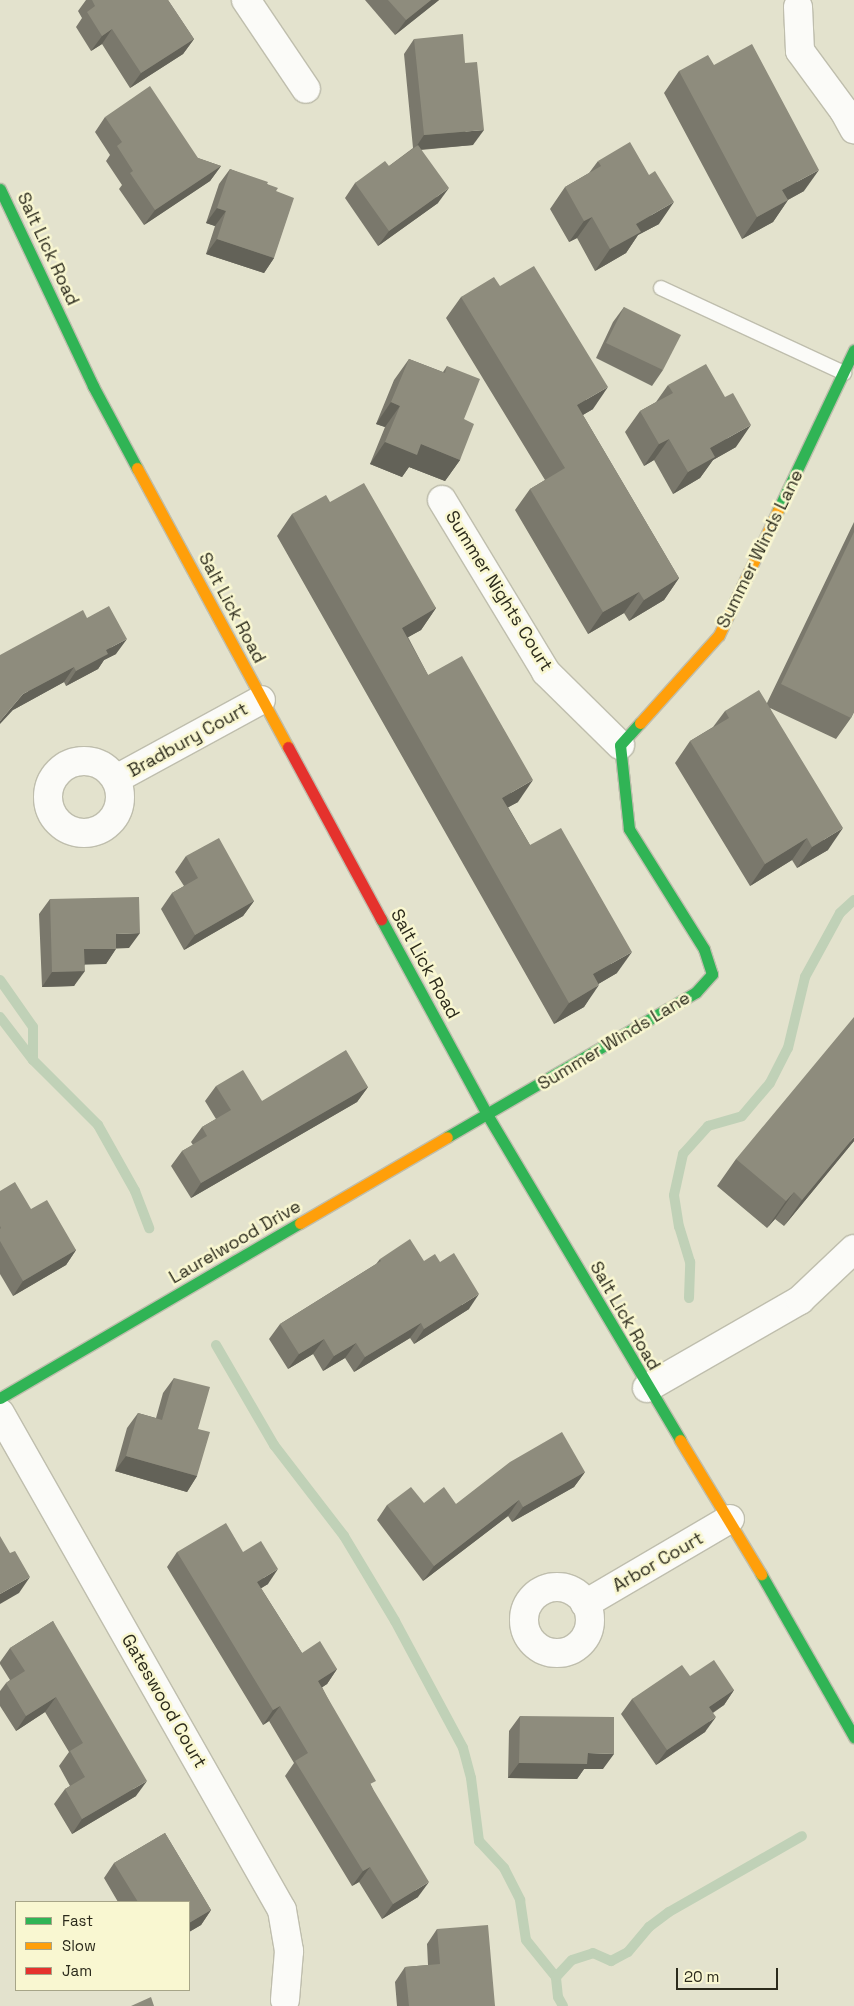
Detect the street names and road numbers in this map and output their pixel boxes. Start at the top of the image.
street label: Salt Lick Road [12,189,84,309]
street label: Summer Winds Lane [712,466,808,632]
street label: Summer Nights Court [441,507,557,675]
street label: Salt Lick Road [194,549,270,667]
street label: Bradbury Court [124,698,252,782]
street label: Salt Lick Road [386,905,464,1023]
street label: Summer Winds Lane [534,987,694,1095]
street label: Laurelwood Drive [165,1196,305,1288]
street label: Salt Lick Road [585,1258,665,1374]
street label: Arbor Court [609,1527,707,1597]
street label: Gateswood Court [117,1630,211,1772]

